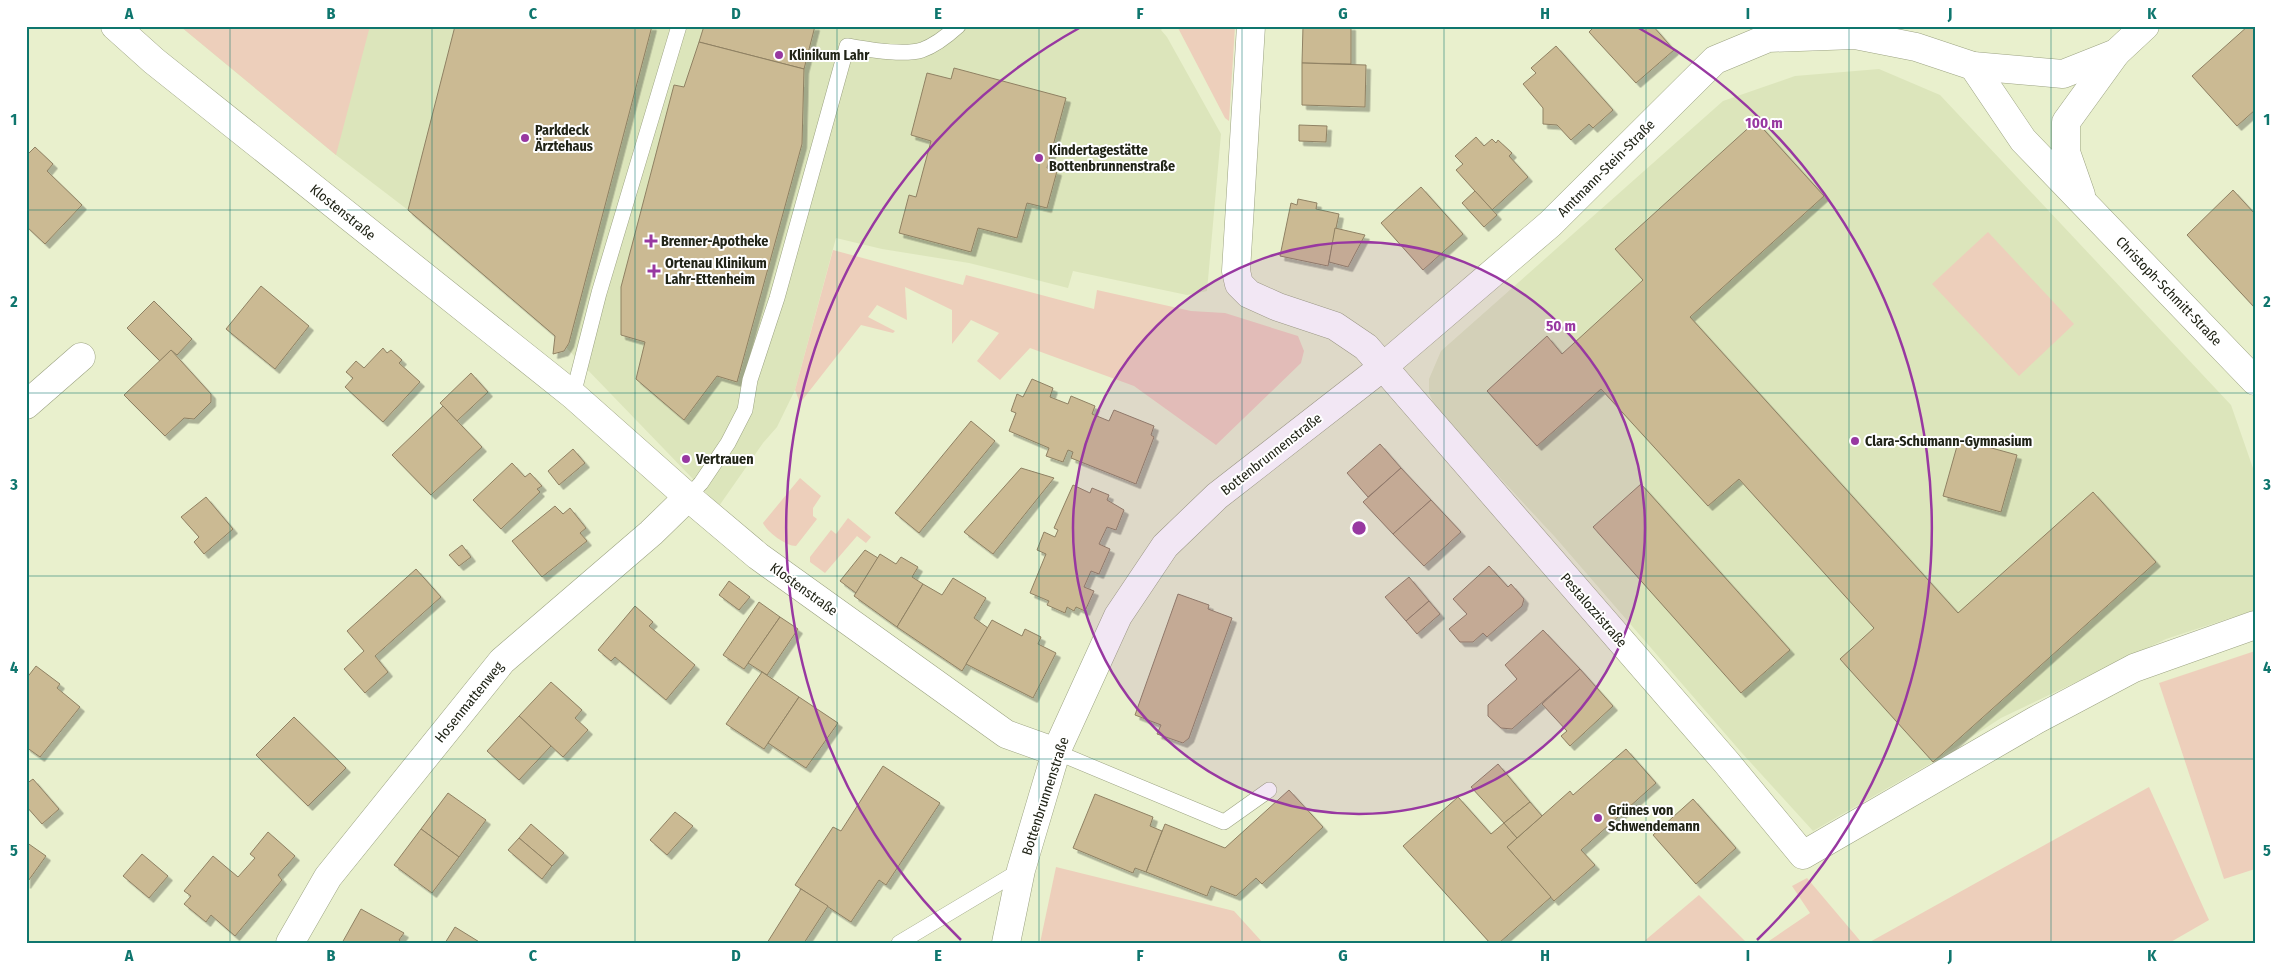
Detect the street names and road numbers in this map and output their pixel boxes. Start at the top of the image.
street label: Amtmann-Stein-Straße [1554,116,1659,221]
street label: Klostenstraße [307,181,379,244]
street label: Christoph-Schmitt-Straße [2112,233,2225,349]
street label: Bottenbrunnenstraße [1218,410,1325,499]
street label: Klostenstraße [767,559,841,620]
street label: Pestalozzistraße [1557,570,1631,651]
street label: Hosenmattenweg [431,658,508,746]
street label: Bottenbrunnenstraße [1018,735,1073,857]

